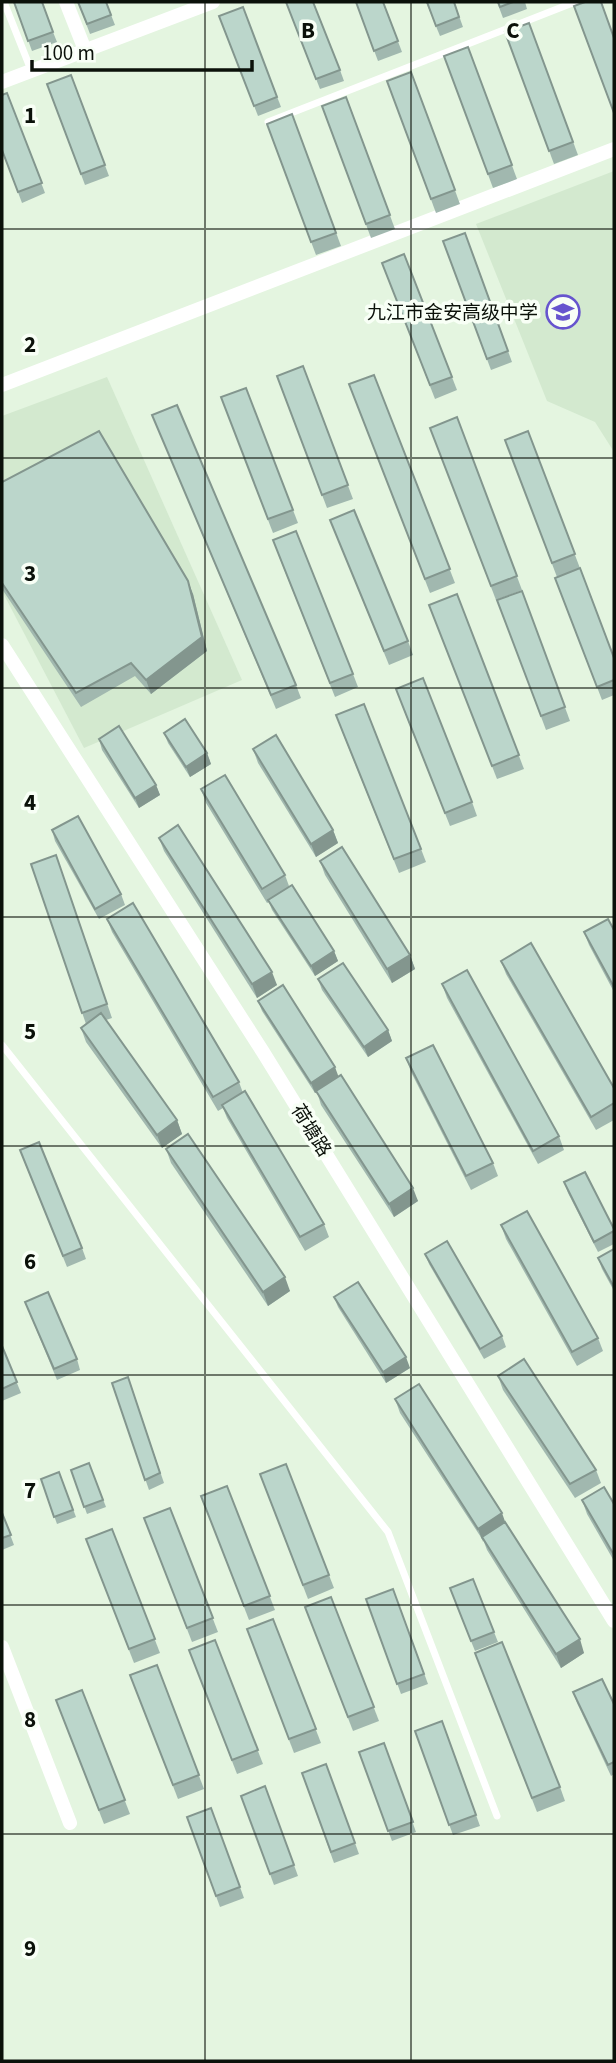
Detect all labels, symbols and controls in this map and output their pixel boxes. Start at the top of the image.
text: B [301,14,315,47]
text: C [506,14,520,47]
scale bar [32,28,252,72]
text: 100 m [42,38,95,68]
text: 1 [24,99,36,132]
school or university icon: 九江市金安高级中学 [544,293,582,331]
place label: 九江市金安高级中学 [367,300,538,327]
text: 2 [24,328,36,361]
text: 3 [24,557,36,590]
text: 4 [24,786,36,819]
text: 5 [24,1015,36,1048]
street label: 荷塘路 [284,1099,337,1162]
text: 6 [24,1245,36,1278]
text: 7 [24,1474,36,1507]
text: 8 [24,1703,36,1736]
text: 9 [24,1932,36,1965]

